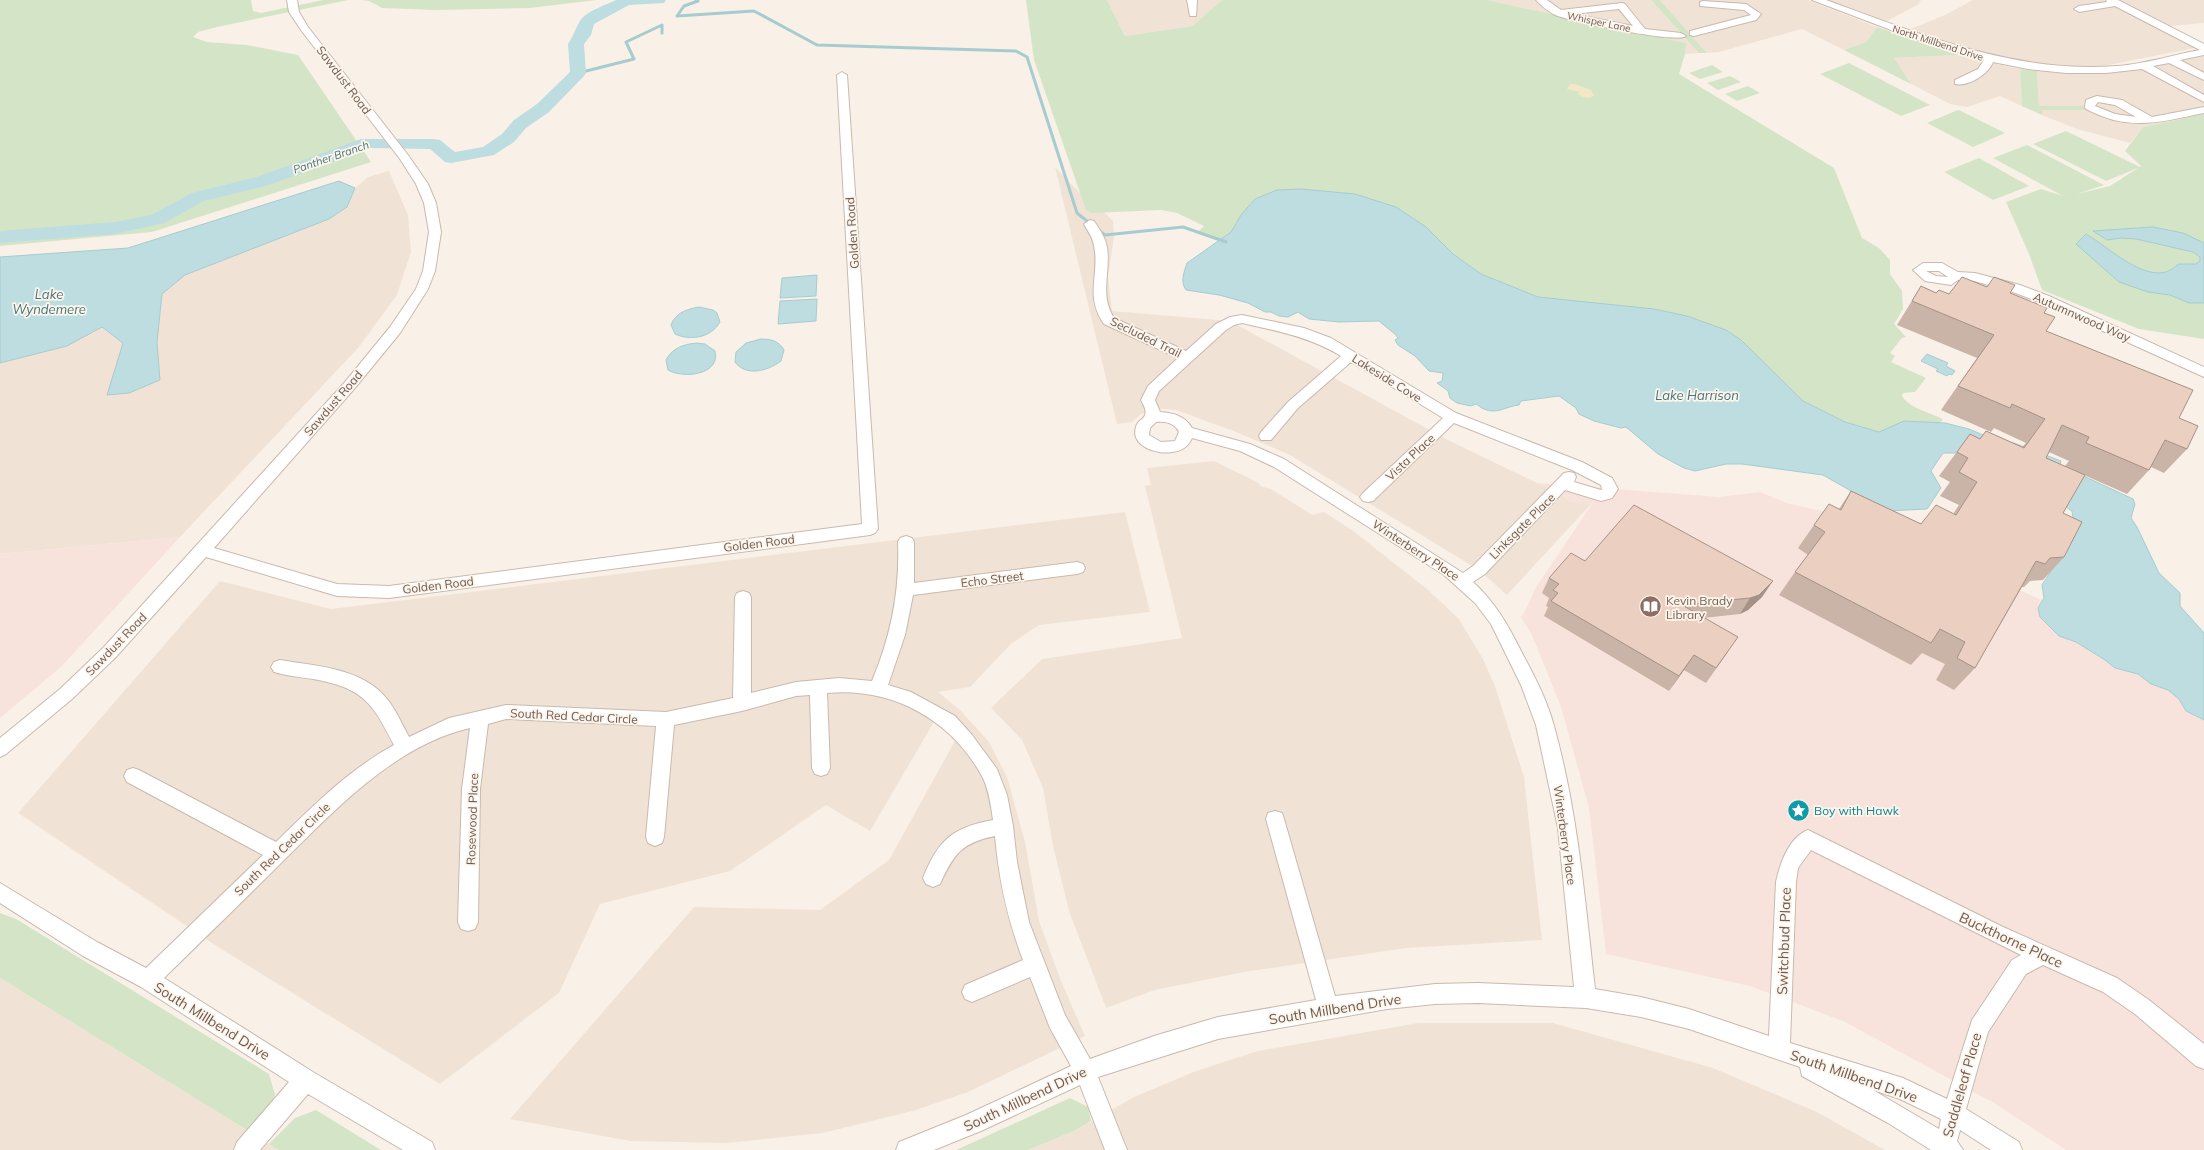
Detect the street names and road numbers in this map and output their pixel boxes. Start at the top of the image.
street label: Whisper Lane [1566,9,1632,35]
street label: North Millbend Drive [1891,22,1985,64]
street label: Sawdust Road [313,43,375,117]
street label: Golden Road [842,197,862,269]
street label: Autumnwood Way [2031,289,2134,345]
street label: Secluded Trail [1108,313,1184,361]
street label: Lakeside Cove [1349,351,1425,405]
street label: Sawdust Road [301,367,365,439]
street label: Vista Place [1382,430,1438,484]
street label: Linksgate Place [1486,490,1558,562]
street label: Winterberry Place [1370,516,1462,584]
street label: Golden Road [722,531,796,555]
street label: Echo Street [960,568,1024,590]
street label: Golden Road [401,573,475,597]
street label: Sawdust Road [82,609,150,679]
street label: South Red Cedar Circle [510,705,638,727]
street label: Rosewood Place [463,773,481,865]
street label: Winterberry Place [1551,784,1579,886]
street label: South Red Cedar Circle [231,799,333,899]
street label: Switchbud Place [1773,887,1795,995]
street label: Buckthorne Place [1956,908,2066,972]
street label: South Millbend Drive [151,978,273,1064]
street label: South Millbend Drive [1268,990,1402,1028]
street label: Saddleleaf Place [1938,1031,1986,1139]
street label: South Millbend Drive [1788,1046,1920,1106]
street label: South Millbend Drive [961,1063,1089,1135]

